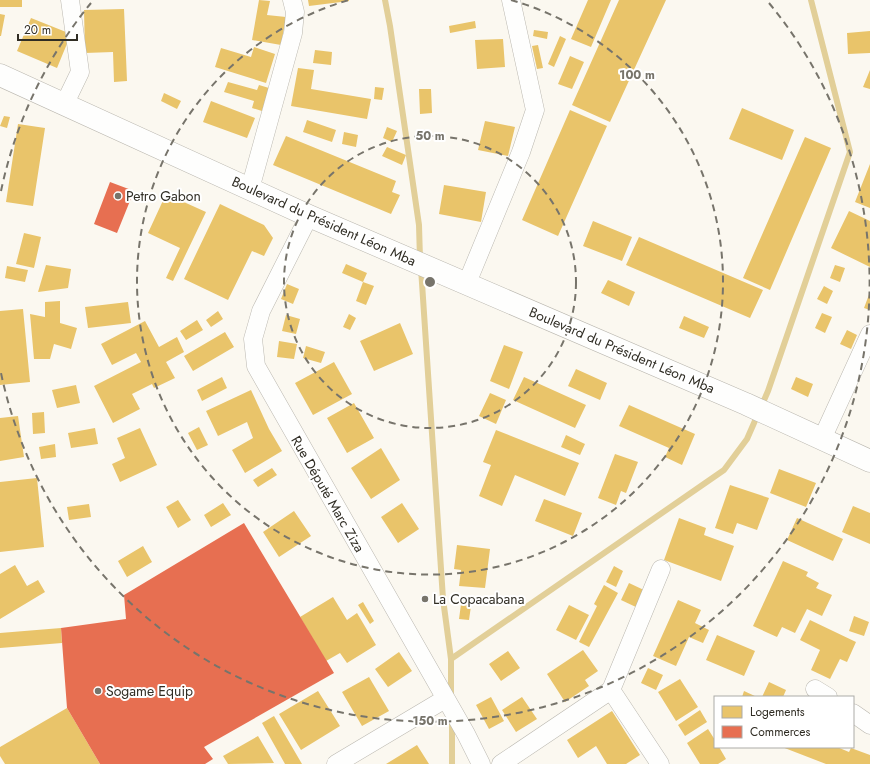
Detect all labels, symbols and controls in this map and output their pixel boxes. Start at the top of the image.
scale bar [18,16,77,42]
text: 20 m [24,21,51,39]
text: 100 m [619,66,655,84]
text: 50 m [415,127,445,145]
street label: Boulevard du Président Léon Mba [229,171,419,271]
place label: Petro Gabon [126,186,201,206]
marker: Petro Gabon [113,191,123,201]
centre of rings [423,275,437,289]
street label: Boulevard du Président Léon Mba [526,302,718,398]
street label: Rue Député Marc Ziza [286,432,370,556]
place label: La Copacabana [433,589,524,609]
marker: La Copacabana [420,594,430,604]
place label: Sogame Equip [106,681,193,701]
marker: Sogame Equip [93,686,103,696]
legend [714,696,854,748]
text: Logements [750,703,805,721]
text: 150 m [412,712,448,730]
text: Commerces [750,723,811,741]

